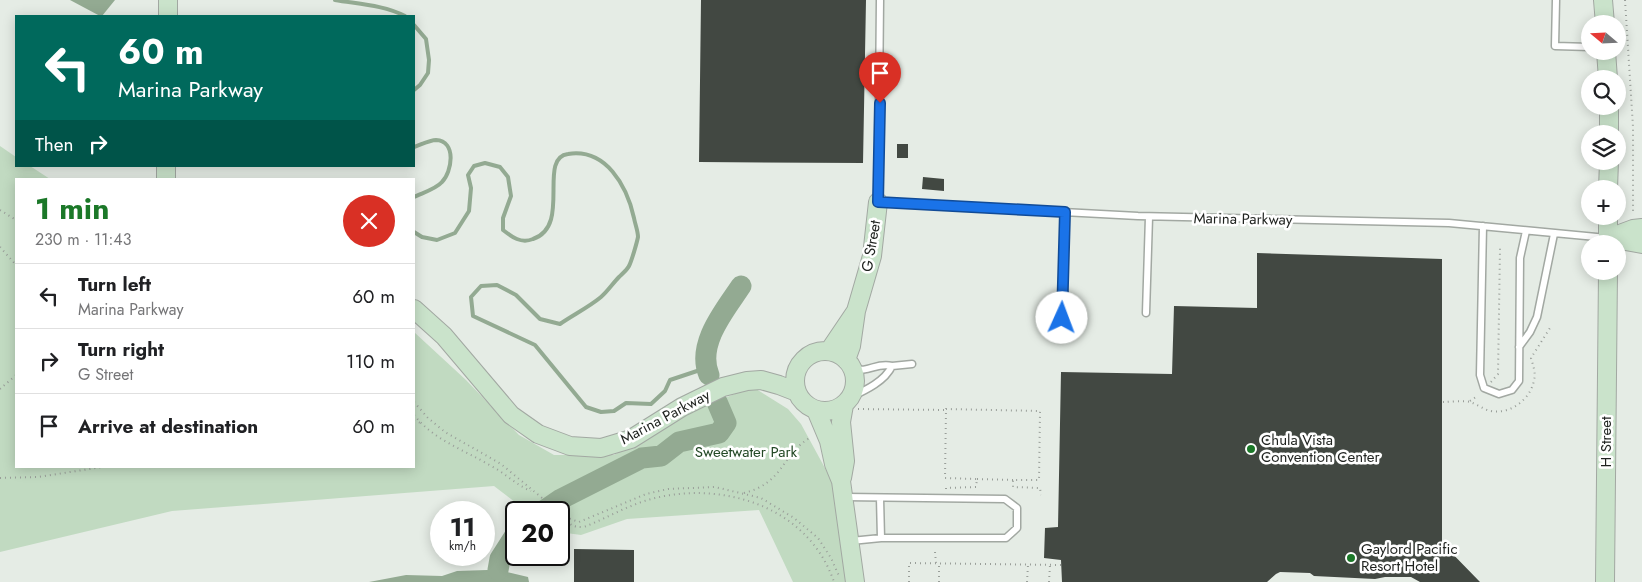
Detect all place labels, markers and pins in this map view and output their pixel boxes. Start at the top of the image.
pin [859,52,901,103]
place label: Chula Vista Convention Center [1261,429,1381,468]
marker: Chula Vista Convention Center [1245,443,1257,455]
place label: Gaylord Pacific Resort Hotel [1361,538,1458,577]
marker: Gaylord Pacific Resort Hotel [1345,552,1357,564]

